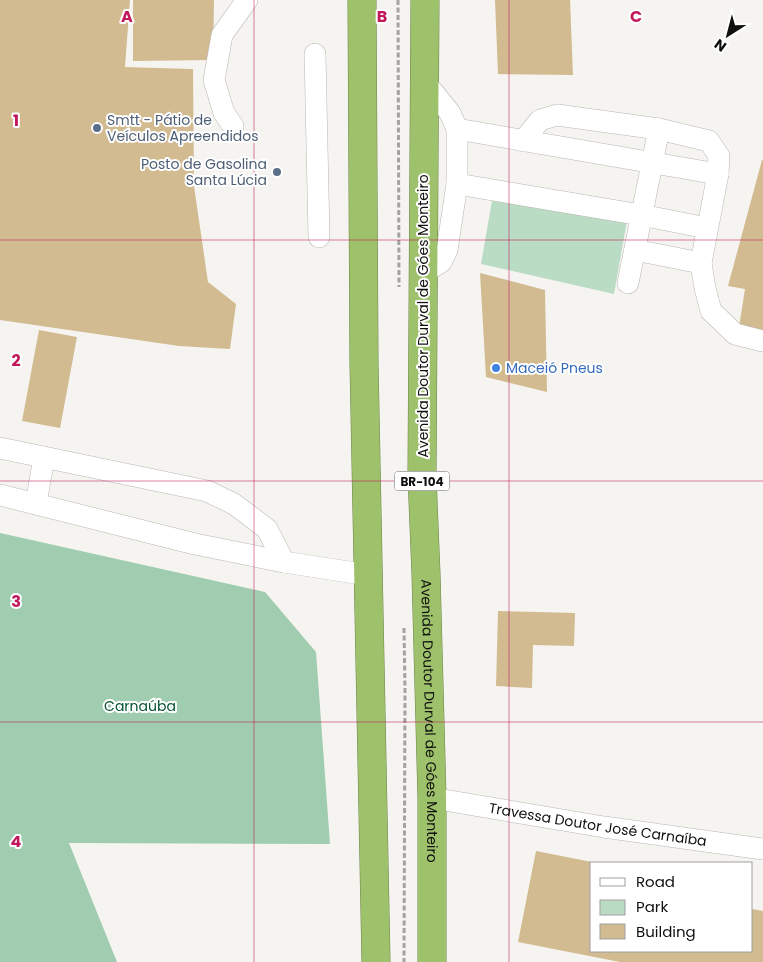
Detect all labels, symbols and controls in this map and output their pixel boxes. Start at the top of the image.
text: A [121,5,133,28]
text: B [377,5,387,28]
text: C [630,5,642,28]
north arrow [703,10,753,60]
text: N [710,34,730,57]
text: 1 [13,109,19,132]
place label: Smtt - Pátio de Veículos Apreendidos [107,110,259,146]
marker: Smtt - Pátio de Veículos Apreendidos [91,122,103,134]
place label: Posto de Gasolina Santa Lúcia [141,154,267,190]
marker: Posto de Gasolina Santa Lúcia [271,166,283,178]
street label: Avenida Doutor Durval de Góes Monteiro [413,174,433,458]
text: 2 [11,349,21,372]
place label: Maceió Pneus [506,358,603,378]
marker: Maceió Pneus [490,362,502,374]
road number: BR-104 [394,472,450,491]
street label: Avenida Doutor Durval de Góes Monteiro [416,579,442,863]
text: 3 [11,590,21,613]
park label: Carnaúba [104,696,176,716]
street label: Travessa Doutor José Carnaíba [487,798,708,851]
text: 4 [11,830,22,853]
legend [590,862,753,952]
text: Road [636,871,675,892]
text: Park [636,896,668,917]
text: Building [636,921,696,942]

